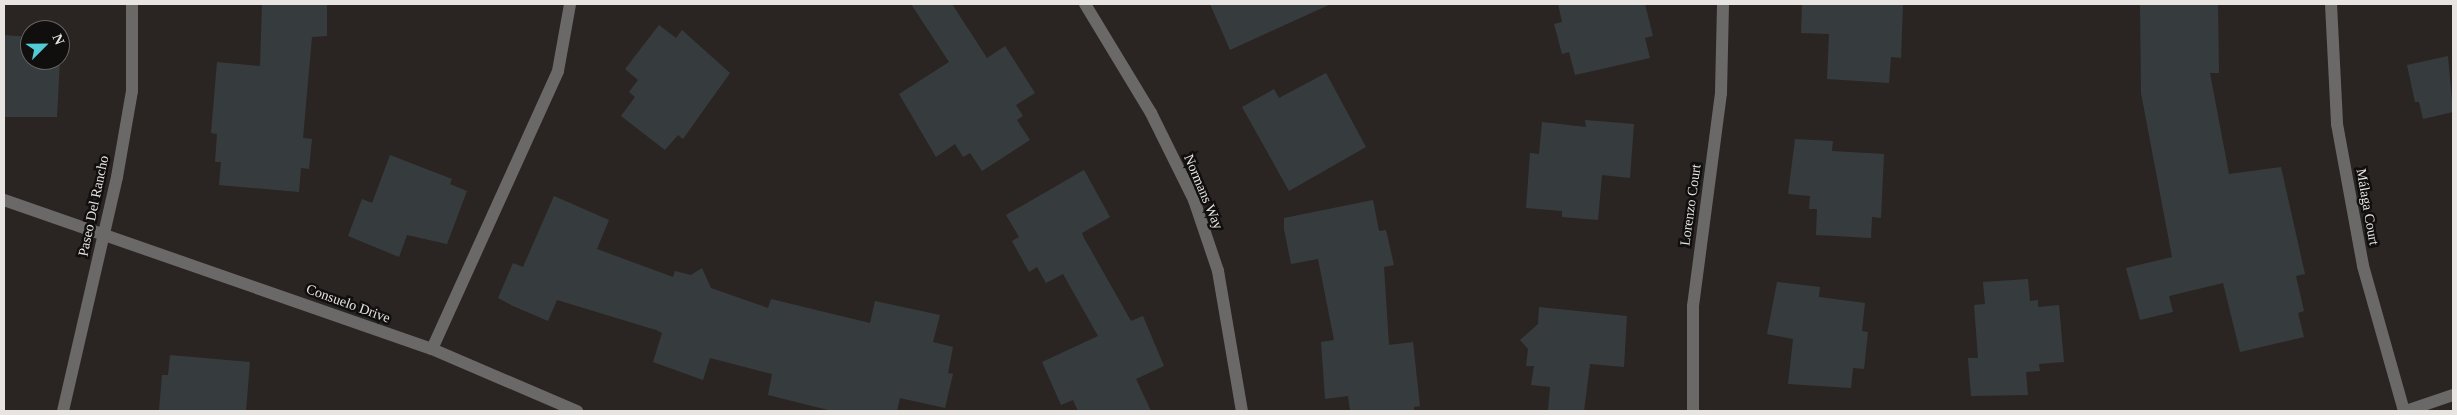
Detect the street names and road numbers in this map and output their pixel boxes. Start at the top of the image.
street label: Normans Way [1180,152,1226,232]
street label: Paseo Del Rancho [75,154,113,258]
street label: Lorenzo Court [1677,163,1705,247]
street label: Málaga Court [2352,167,2382,247]
street label: Consuelo Drive [304,281,392,327]

